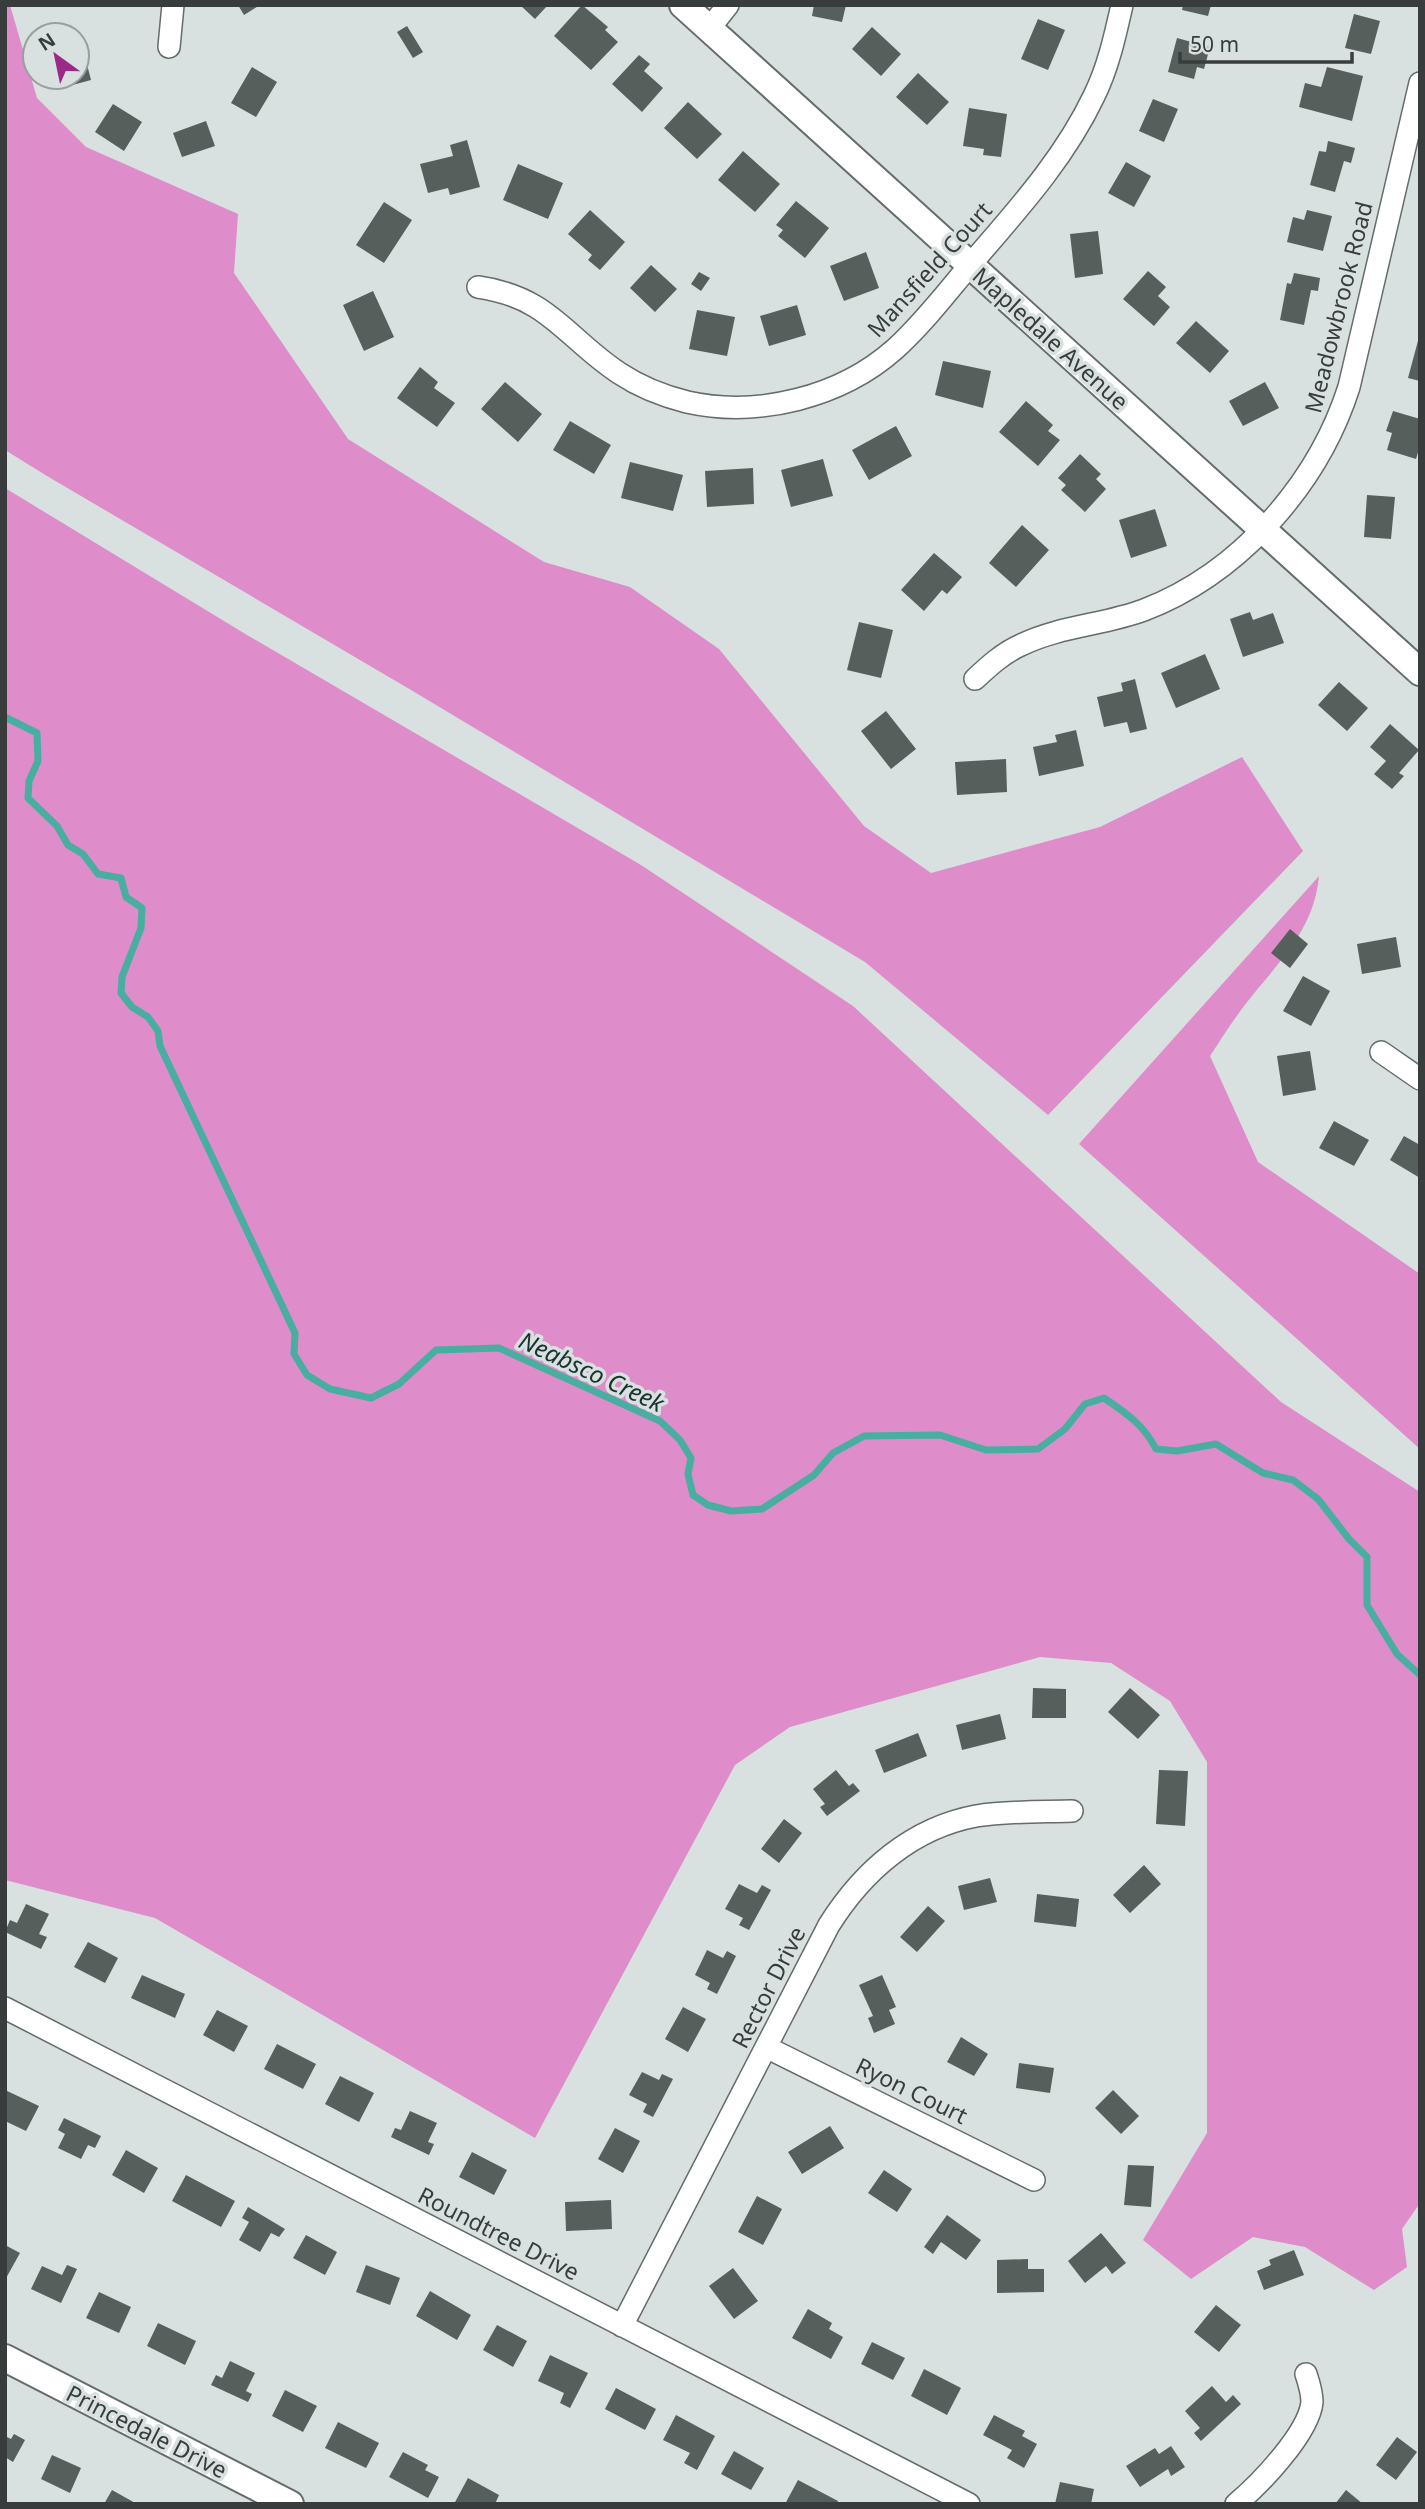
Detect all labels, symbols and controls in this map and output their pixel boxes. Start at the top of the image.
north arrow [21,21,91,91]
scale bar [1180,21,1352,65]
text: N [33,27,60,57]
text: 50 m [1190,30,1239,58]
street label: Mansfield Court [859,194,999,344]
street label: Meadowbrook Road [1296,198,1380,416]
street label: Mapledale Avenue [966,259,1136,417]
water label: Neabsco Creek [514,1323,671,1419]
street label: Rector Drive [724,1921,812,2053]
street label: Ryon Court [851,2049,973,2131]
street label: Roundtree Drive [413,2179,585,2287]
street label: Princedale Drive [61,2377,233,2485]

